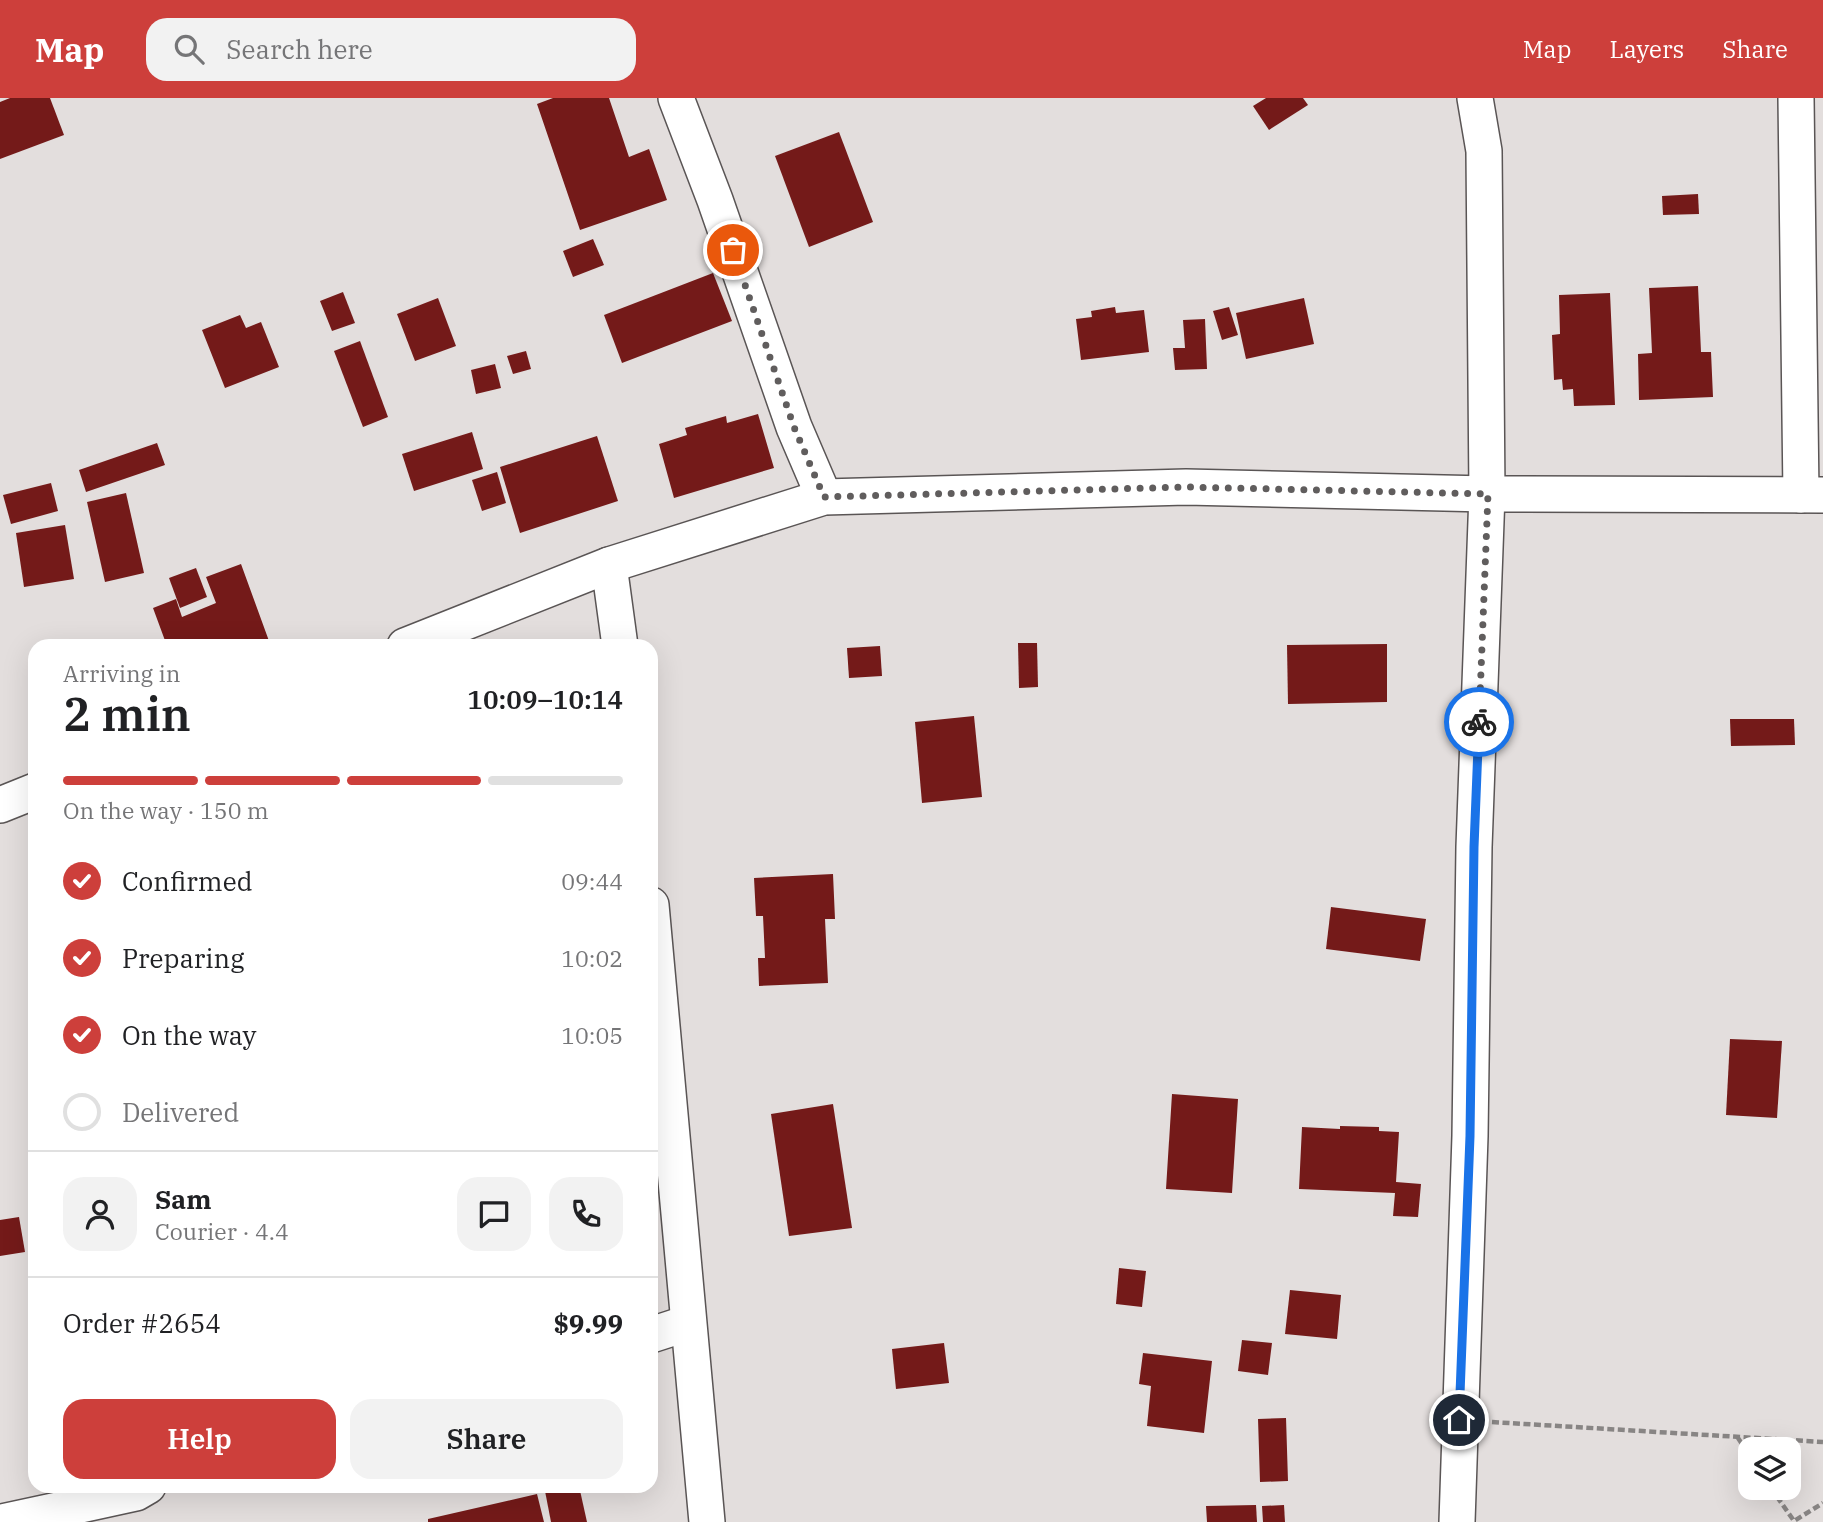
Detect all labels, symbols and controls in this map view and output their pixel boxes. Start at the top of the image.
search box [146,18,636,81]
text: Map [35,28,104,71]
icon: search [170,30,208,68]
text: Search here [226,32,373,66]
text: Map [1523,33,1571,65]
text: Layers [1609,33,1684,65]
text: Share [1722,33,1788,65]
pin [703,220,763,280]
icon: bag [714,231,752,269]
text: Arriving in [63,658,180,688]
text: 10:09–10:14 [467,682,623,716]
text: 2 min [63,684,191,744]
courier [1444,687,1514,757]
icon: bike [1460,703,1498,741]
text: On the way · 150 m [63,795,269,825]
icon: check [63,862,101,900]
text: Confirmed [122,864,253,898]
text: 09:44 [561,866,623,896]
icon: check [63,939,101,977]
text: Preparing [122,941,244,975]
text: 10:02 [561,943,623,973]
icon: check [63,1016,101,1054]
text: On the way [122,1018,256,1052]
text: 10:05 [561,1020,623,1050]
text: Delivered [122,1095,239,1129]
button: person [63,1177,137,1251]
button: chat [457,1177,531,1251]
button: phone [549,1177,623,1251]
text: Sam [155,1182,211,1216]
text: Courier · 4.4 [155,1216,289,1246]
text: Order #2654 [63,1306,221,1340]
text: $9.99 [553,1306,623,1340]
pin [1429,1390,1489,1450]
button: Help [63,1399,336,1479]
button: Share [350,1399,623,1479]
icon: home [1440,1401,1478,1439]
map controls [1738,1437,1801,1500]
button: layers [1738,1437,1801,1500]

